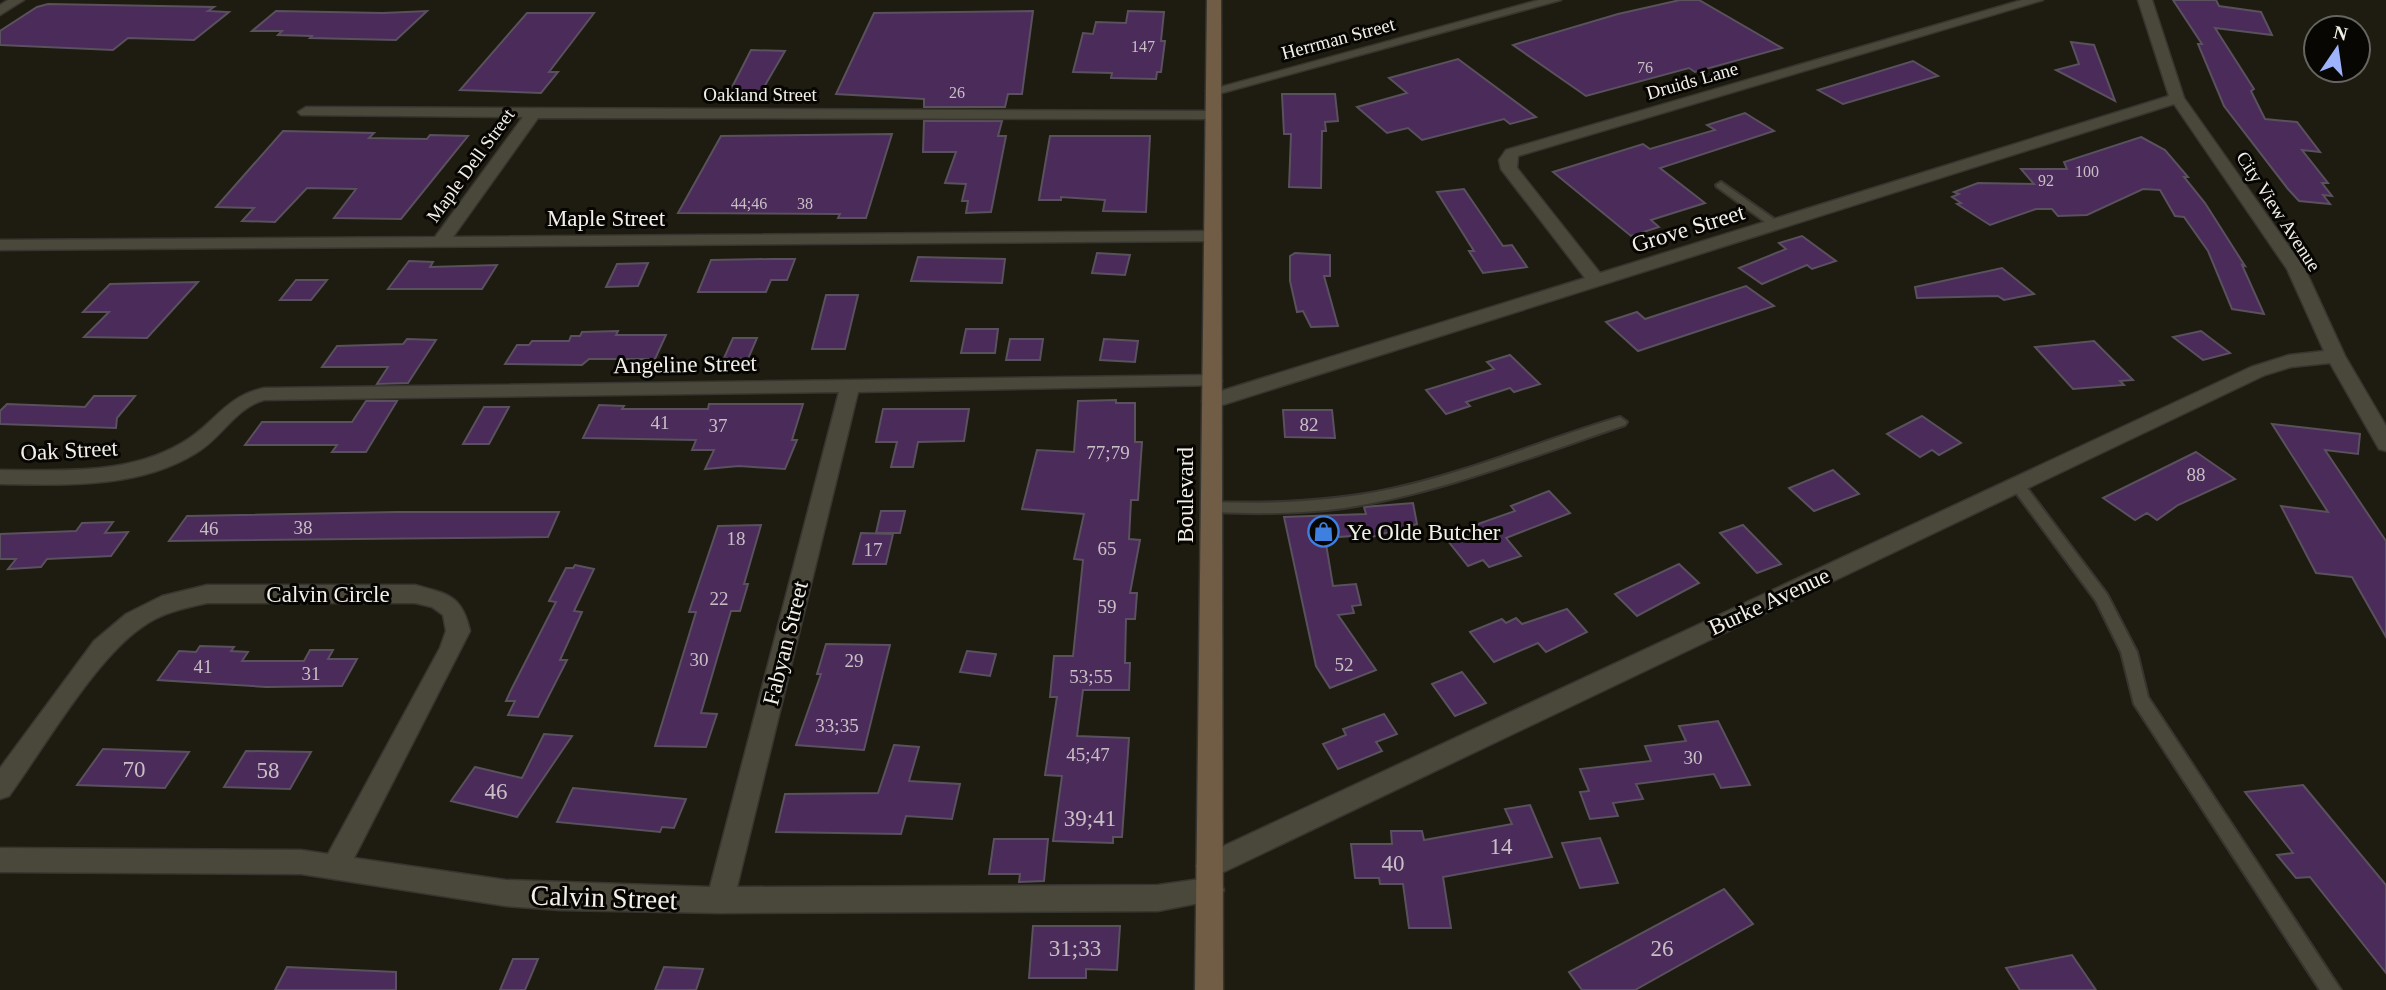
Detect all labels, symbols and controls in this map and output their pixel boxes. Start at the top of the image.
street label: Herrman Street [1279,13,1398,64]
north arrow [2302,14,2372,84]
text: N [2332,21,2350,45]
house number: 147 [1131,38,1155,55]
street label: Druids Lane [1644,57,1740,104]
house number: 76 [1637,59,1653,76]
street label: Oakland Street [703,84,817,105]
house number: 26 [949,84,965,101]
street label: Maple Dell Street [422,104,519,226]
street label: City View Avenue [2232,147,2325,275]
house number: 100 [2075,163,2099,180]
house number: 92 [2038,172,2054,189]
house number: 44;46 [731,195,767,212]
house number: 38 [797,195,813,212]
street label: Grove Street [1629,199,1748,258]
street label: Maple Street [547,206,666,231]
street label: Angeline Street [613,351,758,378]
house number: 41 [651,412,670,433]
house number: 82 [1300,414,1319,435]
house number: 37 [709,415,728,436]
street label: Oak Street [20,435,119,466]
house number: 77;79 [1086,442,1130,463]
street label: Boulevard [1173,447,1198,543]
house number: 88 [2187,464,2206,485]
shop icon: Ye Olde Butcher [1307,515,1341,549]
house number: 38 [294,517,313,538]
house number: 46 [200,518,219,539]
place label: Ye Olde Butcher [1347,520,1501,545]
house number: 18 [727,528,746,549]
house number: 65 [1098,538,1117,559]
house number: 17 [864,539,883,560]
street label: Burke Avenue [1705,563,1834,640]
street label: Fabyan Street [758,578,813,708]
street label: Calvin Circle [266,582,390,607]
house number: 22 [710,588,729,609]
house number: 59 [1098,596,1117,617]
house number: 30 [690,649,709,670]
house number: 29 [845,650,864,671]
house number: 52 [1335,654,1354,675]
house number: 41 [194,656,213,677]
house number: 31 [302,663,321,684]
house number: 53;55 [1069,666,1113,687]
house number: 33;35 [815,715,859,736]
house number: 45;47 [1066,744,1110,765]
house number: 30 [1684,747,1703,768]
house number: 70 [123,757,146,782]
house number: 58 [257,758,280,783]
house number: 46 [485,779,508,804]
house number: 39;41 [1064,806,1116,831]
house number: 14 [1490,834,1513,859]
house number: 40 [1382,851,1405,876]
street label: Calvin Street [530,879,678,916]
house number: 31;33 [1049,936,1101,961]
house number: 26 [1651,936,1674,961]

